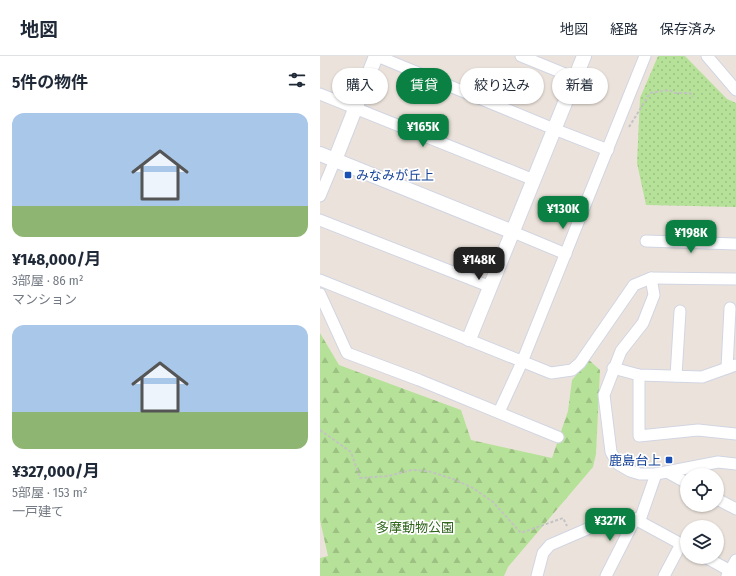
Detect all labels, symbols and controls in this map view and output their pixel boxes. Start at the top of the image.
text: 地図 [20,18,58,41]
text: 地図 [560,21,588,38]
text: 経路 [610,21,638,38]
text: 保存済み [660,21,716,38]
chip: 購入 [332,68,388,104]
chip: 賃貸 [396,68,452,104]
chip: 絞り込み [460,68,544,104]
chip: 新着 [552,68,608,104]
icon: filters [286,69,308,91]
text: 5件の物件 [12,72,88,93]
pin: ¥165K [395,114,451,148]
text: ¥165K [407,119,439,134]
icon: home [124,139,196,211]
place label: みなみが丘上 [356,168,434,183]
marker: みなみが丘上 [343,170,353,180]
pin: ¥130K [535,196,591,230]
text: ¥130K [547,201,579,216]
pin: ¥198K [663,220,719,254]
text: ¥198K [675,225,707,240]
pin: ¥148K [451,247,507,281]
text: ¥148,000/月 [12,249,102,270]
text: ¥148K [463,252,495,267]
text: 3部屋 · 86 m² [12,273,83,288]
text: マンション [12,292,77,307]
icon: home [124,351,196,423]
place label: 鹿島台上 [609,453,661,468]
marker: 鹿島台上 [664,455,674,465]
text: ¥327,000/月 [12,461,100,482]
map controls [680,468,724,564]
button: locate [680,468,724,512]
text: 5部屋 · 153 m² [12,485,87,500]
text: 一戸建て [12,504,64,519]
pin: ¥327K [582,508,638,542]
text: ¥327K [594,513,626,528]
park label: 多摩動物公園 [376,520,454,535]
button: layers [680,520,724,564]

